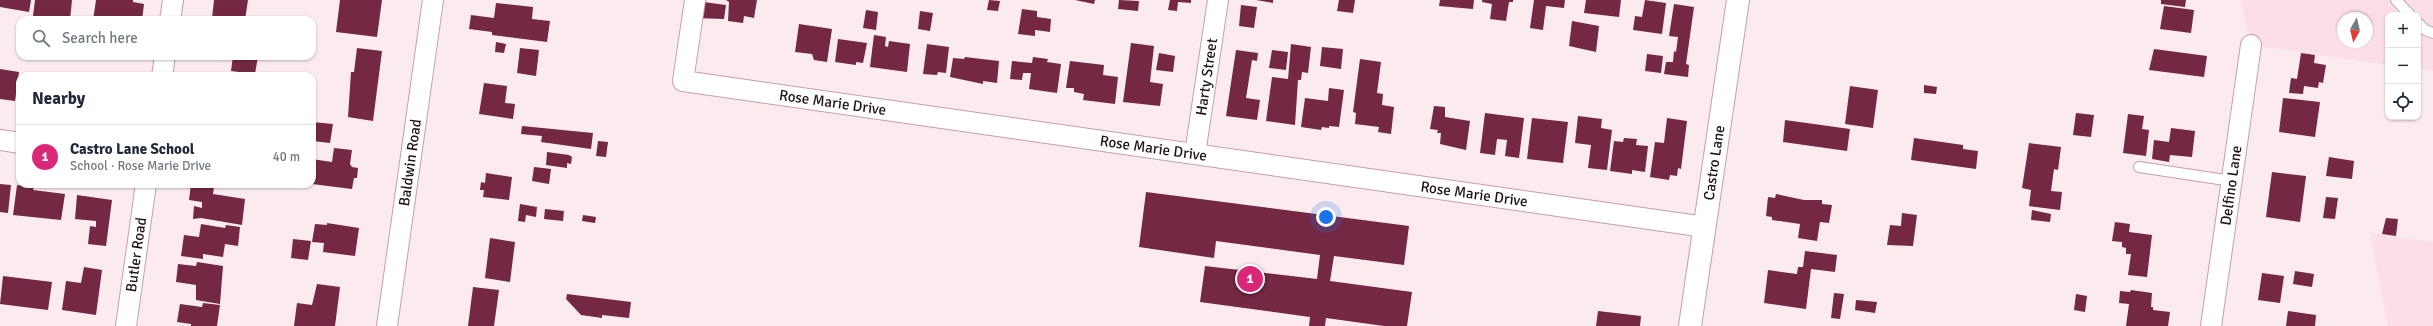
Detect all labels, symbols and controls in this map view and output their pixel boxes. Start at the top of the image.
north arrow [2337,12,2373,48]
map controls [2385,12,2421,120]
button: + [2385,12,2421,48]
search box [16,16,316,60]
icon: search [30,27,52,49]
text: Search here [62,29,138,47]
street label: Harty Street [1192,37,1221,117]
button: − [2385,48,2421,84]
button: locate [2385,84,2421,120]
street label: Rose Marie Drive [778,86,887,119]
text: Nearby [32,88,85,109]
street label: Baldwin Road [395,118,425,207]
street label: Castro Lane [1700,124,1728,202]
street label: Rose Marie Drive [1099,132,1208,165]
text: Castro Lane School [70,140,194,158]
street label: Delfino Lane [2216,144,2246,227]
text: 1 [41,149,49,165]
text: 40 m [273,149,300,165]
text: School · Rose Marie Drive [70,158,211,174]
street label: Rose Marie Drive [1419,177,1529,211]
your location [1316,207,1336,227]
street label: Butler Road [122,216,150,293]
pin: 1 [1237,264,1263,294]

